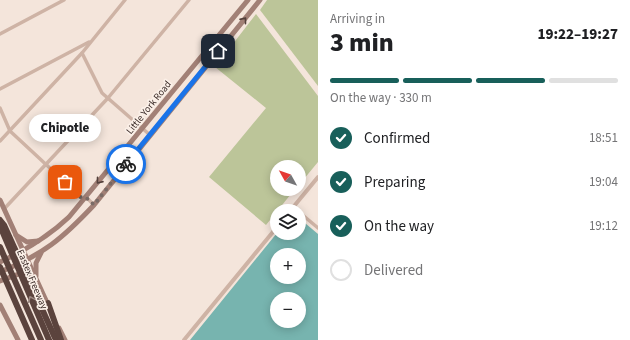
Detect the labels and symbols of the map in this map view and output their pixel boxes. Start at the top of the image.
one-way arrow [239,18,246,25]
pin [201,34,235,68]
street label: Little York Road [123,78,175,137]
callout: Chipotle [29,114,101,142]
courier [106,144,146,184]
north arrow [270,160,306,196]
pin [48,165,82,199]
one-way arrow [96,177,103,184]
street label: Eastex Freeway [13,247,51,312]
one-way arrow [27,295,35,302]

